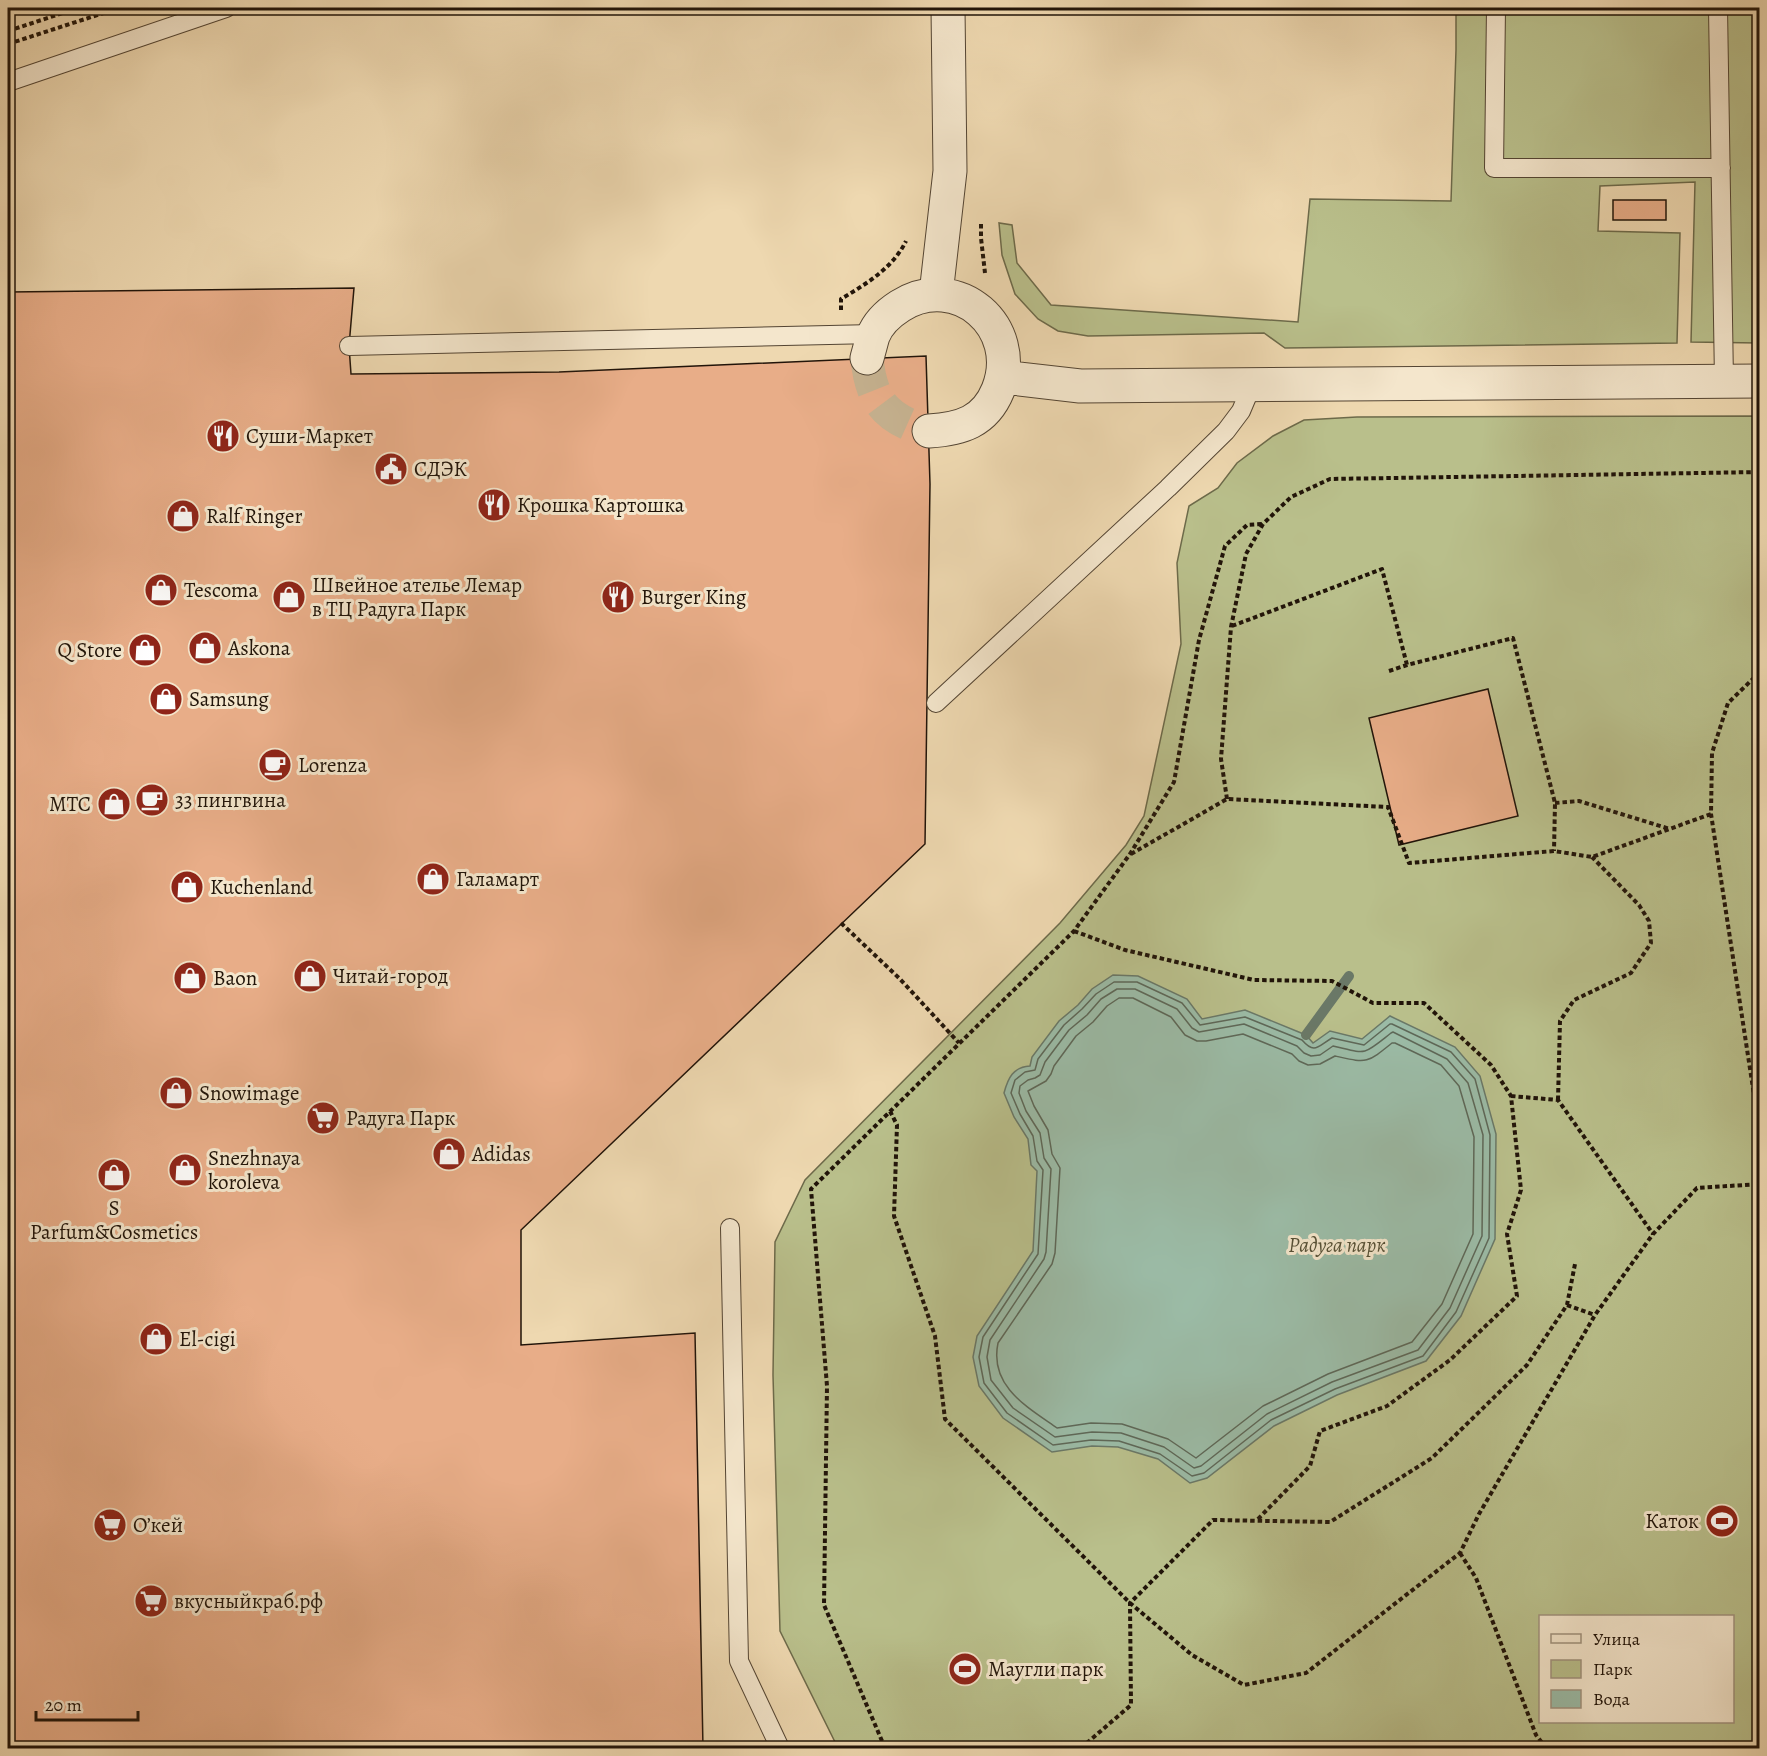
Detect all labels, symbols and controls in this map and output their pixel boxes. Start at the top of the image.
restaurant icon: Суши-Маркет [205,418,241,454]
place label: Суши-Маркет [246,422,373,450]
public building icon: СДЭК [373,451,409,487]
place label: СДЭК [414,455,468,483]
restaurant icon: Крошка Картошка [476,487,512,523]
place label: Крошка Картошка [517,491,685,519]
shop icon: Ralf Ringer [165,498,201,534]
place label: Ralf Ringer [206,502,302,530]
place label: Швейное ателье Лемар в ТЦ Радуга Парк [312,571,522,623]
shop icon: Tescoma [143,572,179,608]
place label: Tescoma [184,576,259,604]
shop icon: Швейное ателье Лемар в ТЦ Радуга Парк [271,579,307,615]
restaurant icon: Burger King [600,579,636,615]
place label: Burger King [641,583,747,611]
shop icon: Askona [187,630,223,666]
shop icon: Q Store [127,632,163,668]
place label: Askona [227,634,291,662]
place label: Q Store [57,636,122,664]
shop icon: Samsung [148,681,184,717]
place label: Samsung [189,685,269,713]
cafe icon: Lorenza [257,747,293,783]
place label: Lorenza [298,751,368,779]
cafe icon: 33 пингвина [134,782,170,818]
shop icon: МТС [96,786,132,822]
place label: 33 пингвина [175,786,286,814]
place label: МТС [49,790,91,818]
shop icon: Галамарт [415,861,451,897]
place label: Галамарт [456,865,539,893]
shop icon: Kuchenland [169,869,205,905]
place label: Kuchenland [210,873,314,901]
shop icon: Читай-город [292,958,328,994]
shop icon: Baon [172,960,208,996]
place label: Читай-город [333,962,448,990]
place label: Baon [213,964,257,992]
shop icon: Snowimage [158,1075,194,1111]
place label: Snowimage [199,1079,299,1107]
supermarket icon: Радуга Парк [305,1100,341,1136]
place label: Радуга Парк [346,1104,455,1132]
shop icon: Adidas [431,1136,467,1172]
place label: Adidas [471,1140,531,1168]
place label: Snezhnaya koroleva [208,1144,301,1196]
shop icon: Snezhnaya koroleva [167,1152,203,1188]
shop icon: S Parfum&Cosmetics [96,1157,132,1193]
place label: S Parfum&Cosmetics [30,1194,198,1246]
park label: Радуга парк [1288,1231,1386,1259]
shop icon: El-cigi [138,1321,174,1357]
place label: El-cigi [179,1325,236,1353]
sports icon: Каток [1704,1503,1740,1539]
supermarket icon: О’кей [92,1507,128,1543]
place label: Каток [1645,1507,1699,1535]
place label: О’кей [133,1511,183,1539]
supermarket icon: вкусныйкраб.рф [133,1583,169,1619]
place label: вкусныйкраб.рф [174,1587,323,1615]
legend [1539,1615,1734,1723]
text: Улица [1593,1627,1641,1651]
sports icon: Маугли парк [947,1651,983,1687]
place label: Маугли парк [988,1655,1104,1683]
text: Парк [1593,1657,1633,1681]
scale bar [36,1684,138,1722]
text: Вода [1593,1687,1631,1711]
text: 20 m [45,1693,82,1717]

